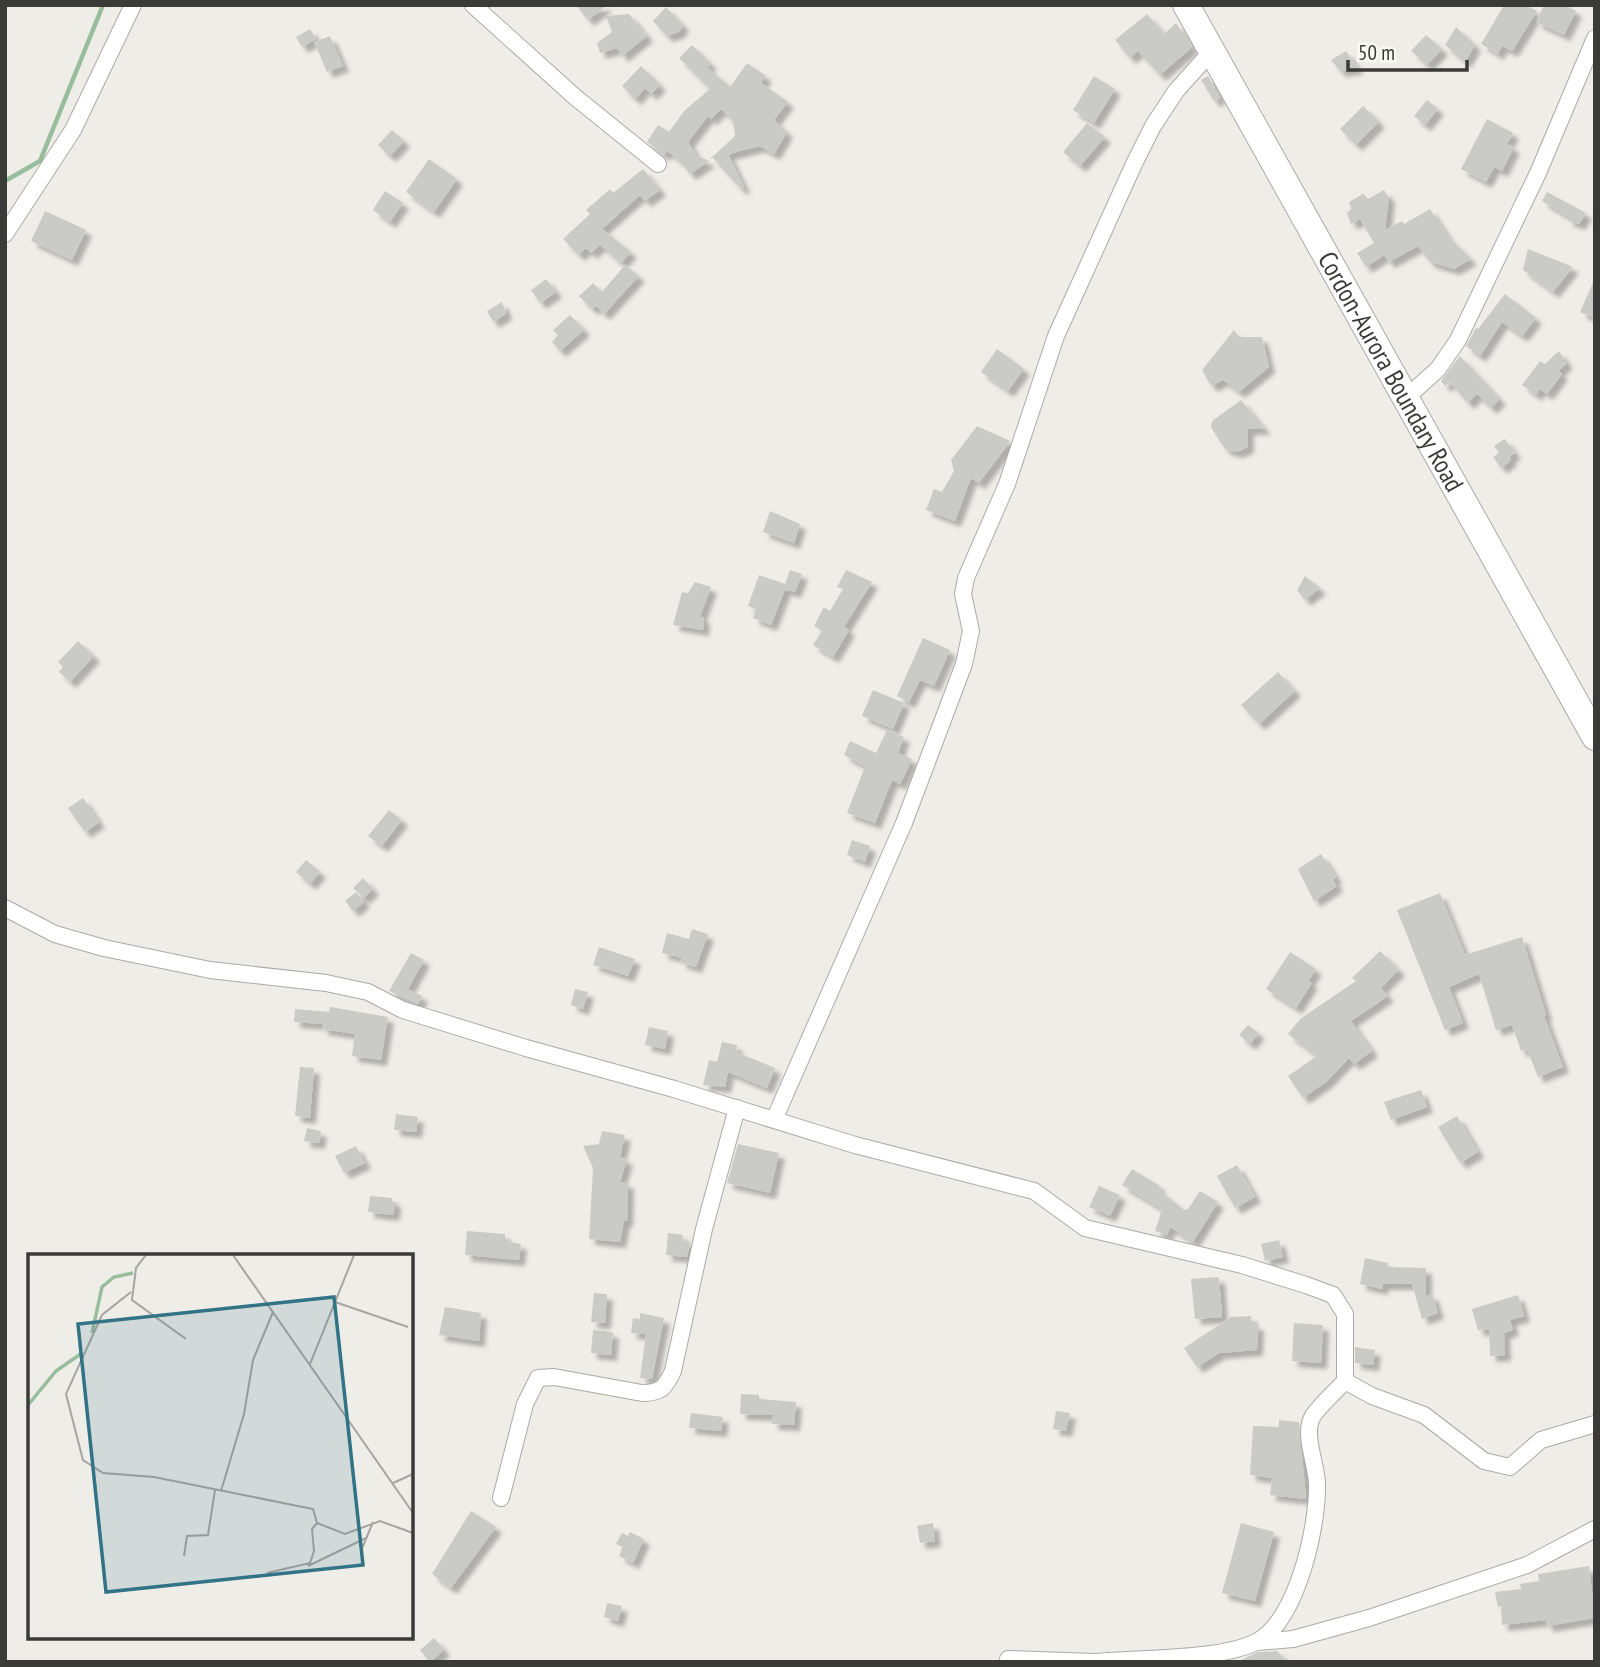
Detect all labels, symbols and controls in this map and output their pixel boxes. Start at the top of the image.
scale bar [1348,28,1467,72]
text: 50 m [1358,39,1395,66]
street label: Cordon-Aurora Boundary Road [1311,246,1472,497]
inset map [28,1254,413,1639]

